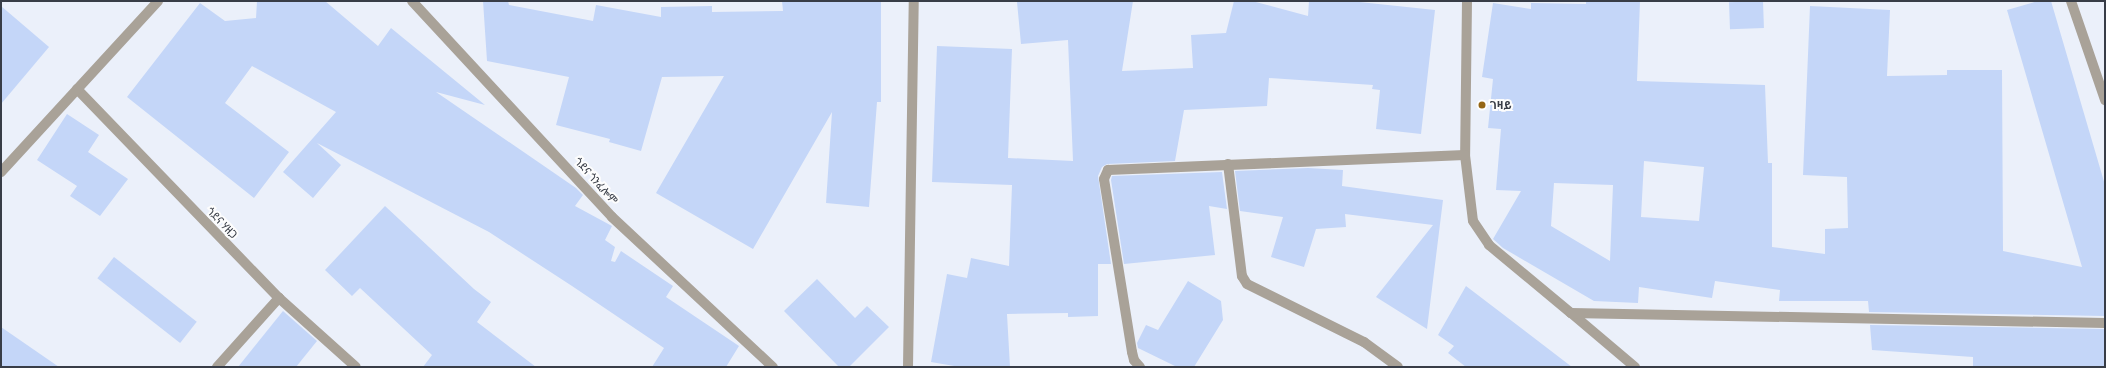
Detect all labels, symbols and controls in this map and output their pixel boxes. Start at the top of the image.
place label: ገዛይ [1490,98,1512,112]
marker: ገዛይ [1477,100,1487,110]
street label: ጎደና ጎንፈሎም [572,155,620,207]
street label: ጎደና ሃዘጋ [204,205,240,241]

